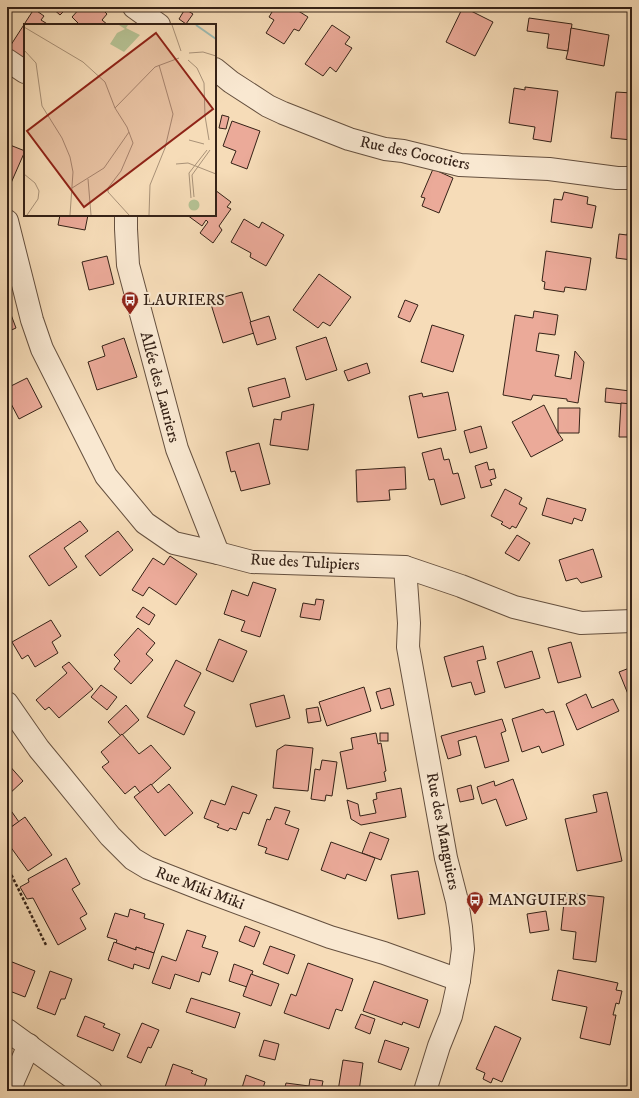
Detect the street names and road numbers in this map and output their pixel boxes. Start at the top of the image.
street label: Rue des Cocotiers [358,132,472,174]
street label: Allée des Lauriers [136,329,184,445]
street label: Rue des Tulipiers [250,549,360,575]
street label: Rue des Manguiers [422,771,464,891]
street label: Rue Miki Miki [153,862,247,914]

